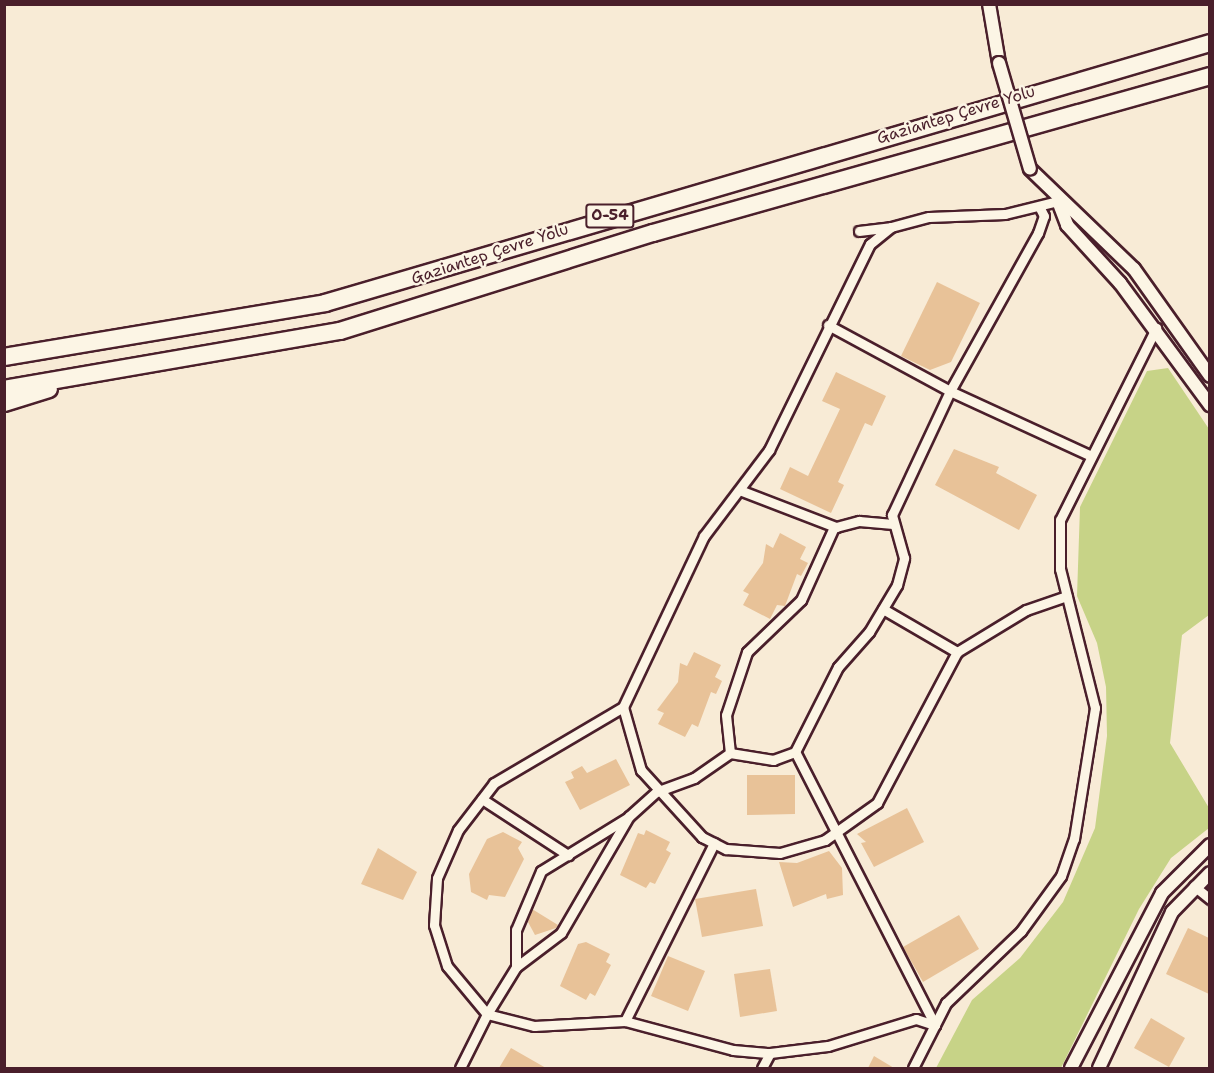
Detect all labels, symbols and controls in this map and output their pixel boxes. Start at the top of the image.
street label: Gaziantep Çevre Yolu [875,82,1037,148]
road number: O-54 [584,204,636,228]
street label: Gaziantep Çevre Yolu [409,219,571,289]

